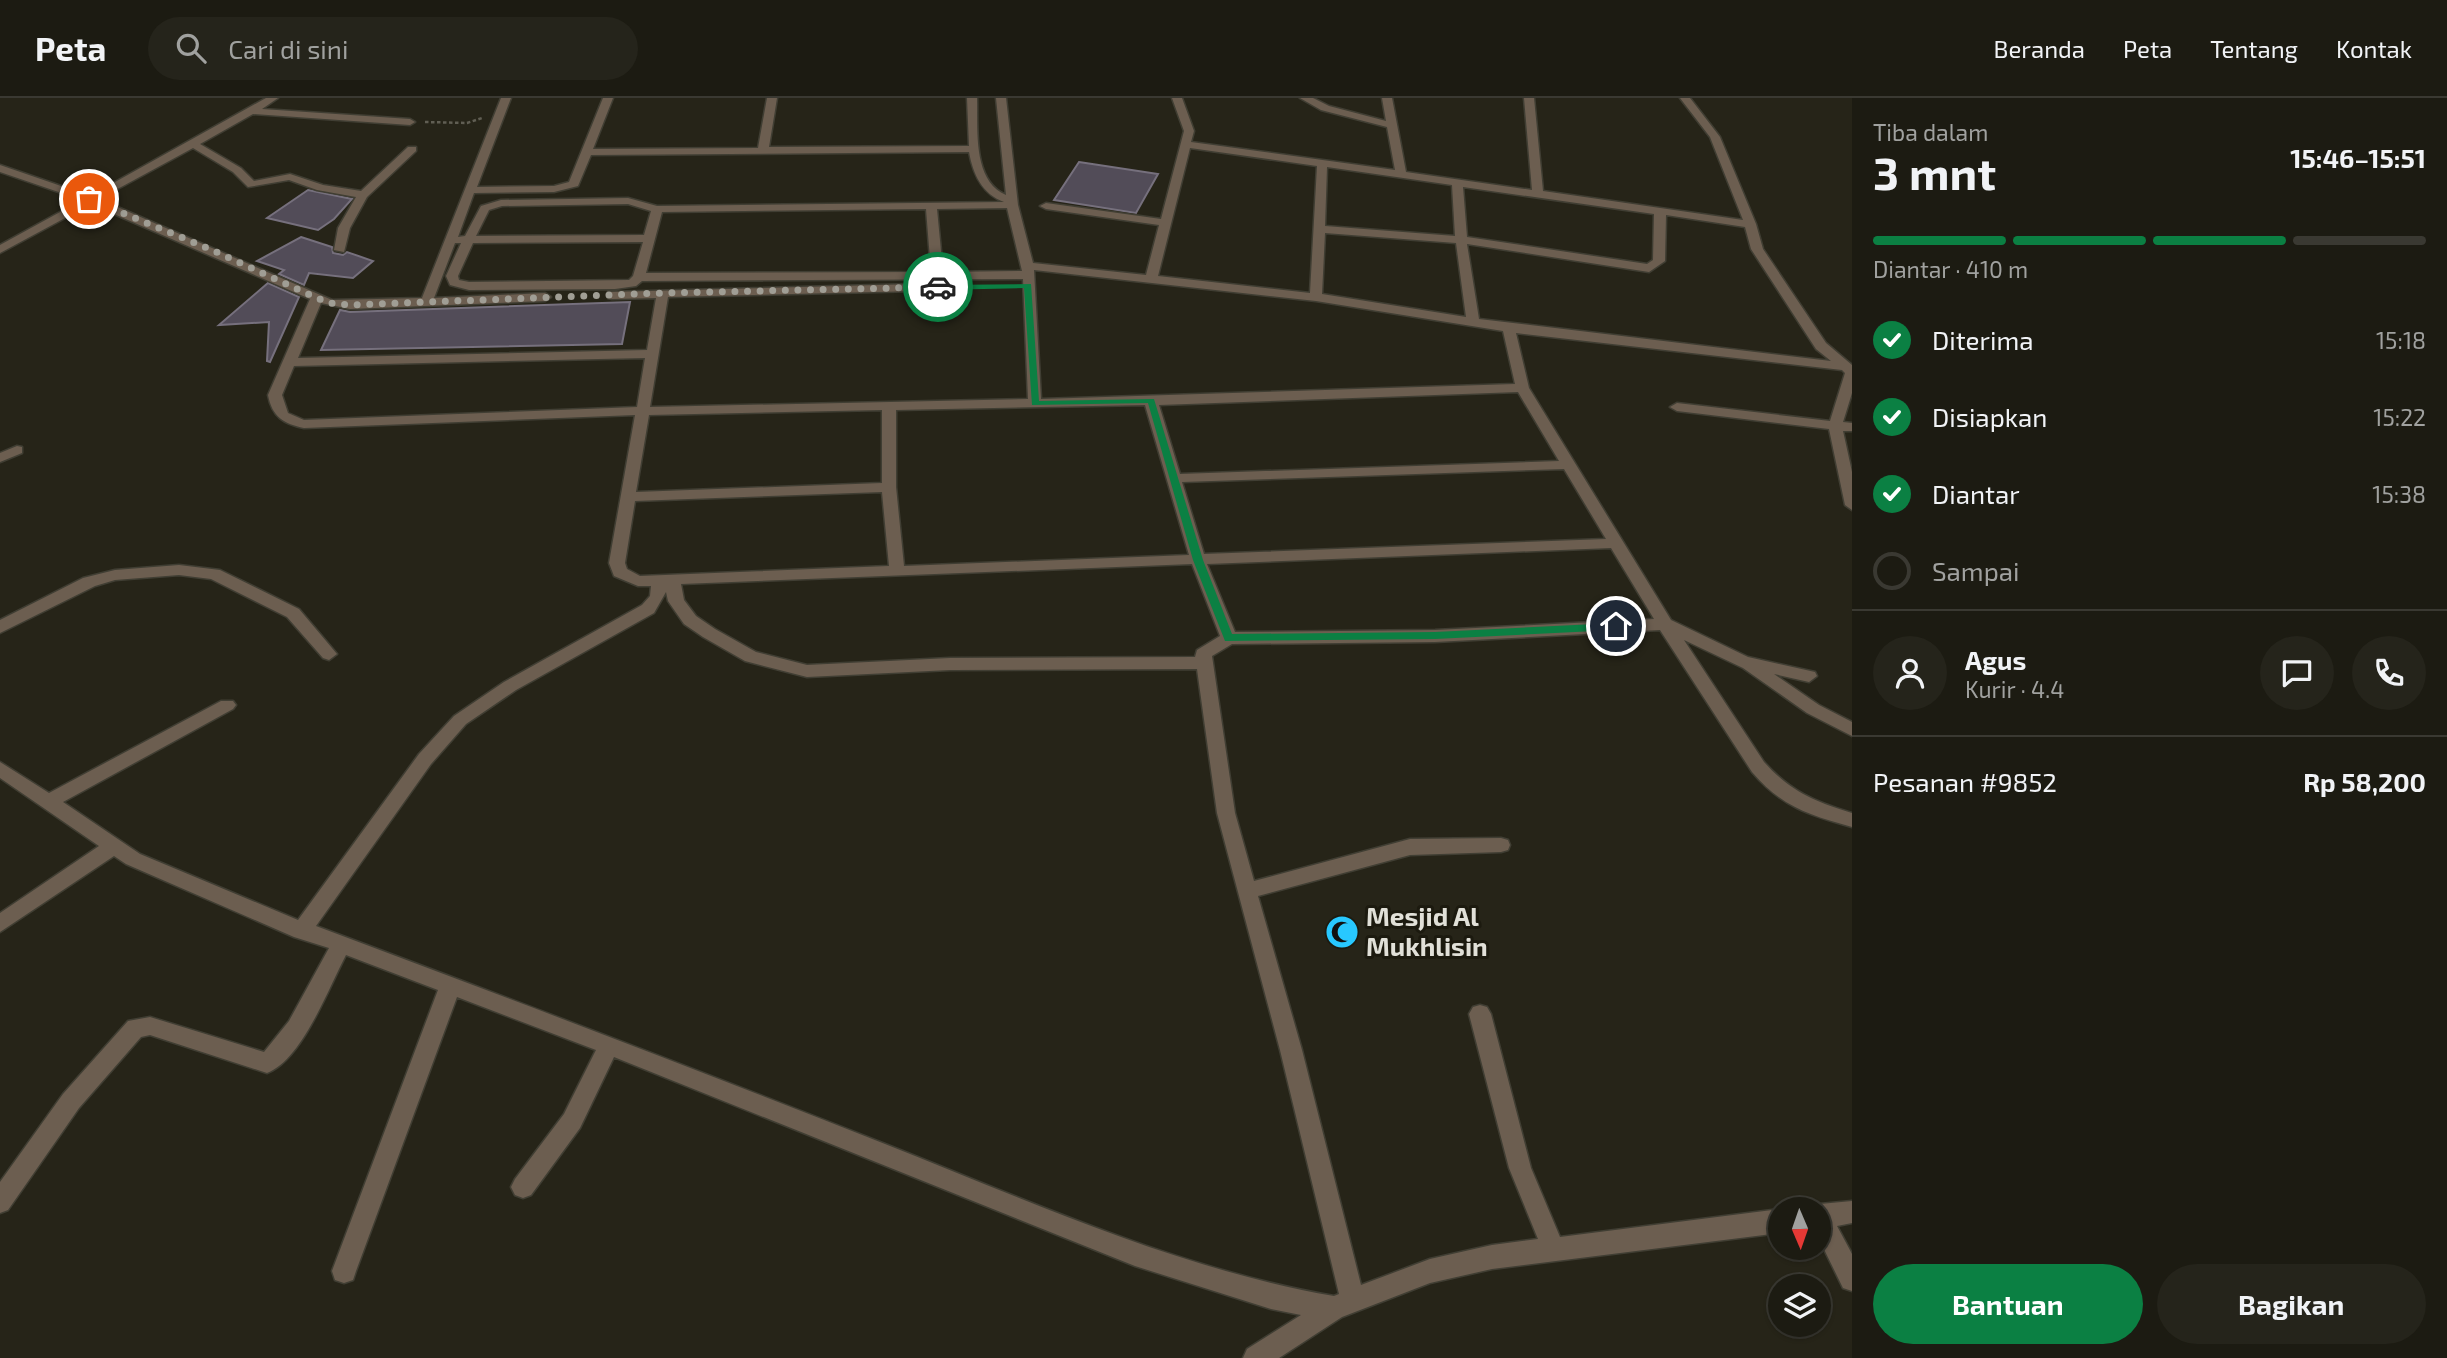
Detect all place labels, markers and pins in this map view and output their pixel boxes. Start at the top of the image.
pin [59,169,119,229]
pin [1586,596,1646,656]
place label: Mesjid Al Mukhlisin [1366,900,1488,961]
mosque icon: Mesjid Al Mukhlisin [1323,913,1361,951]

